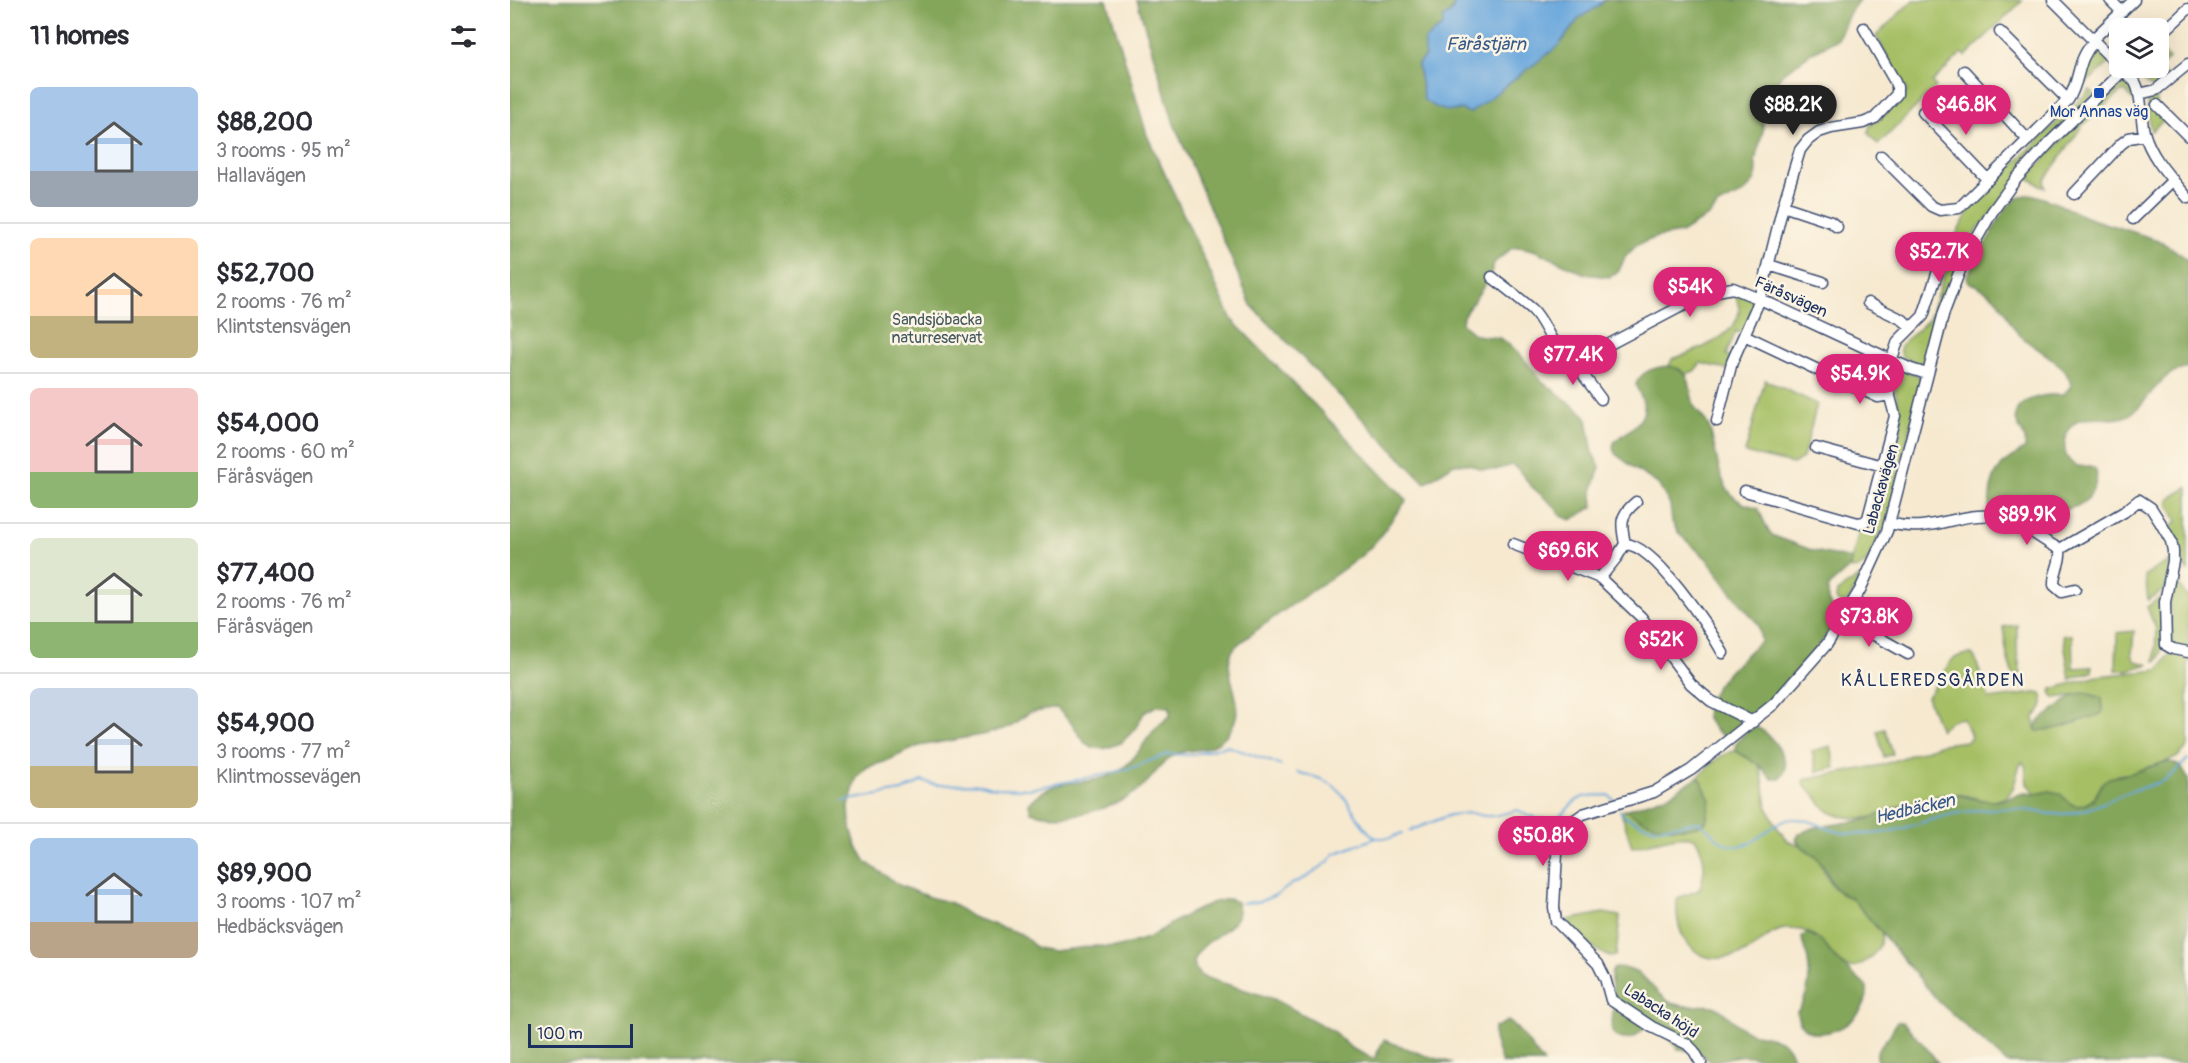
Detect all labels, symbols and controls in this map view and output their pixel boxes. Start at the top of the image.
map controls [2109,18,2169,78]
button: layers [2109,18,2169,78]
text: 11 homes [30,20,129,52]
icon: filters [447,20,480,53]
water label: Färåstjärn [1446,33,1527,56]
pin: $88.2K [1744,85,1842,136]
pin: $46.8K [1917,85,2015,136]
marker: Mor Annas väg [2092,86,2106,100]
text: $88.2K [1764,92,1822,117]
text: $46.8K [1936,92,1996,117]
place label: Mor Annas väg [2050,102,2148,122]
text: $88,200 [216,106,313,138]
icon: home [78,111,150,183]
text: 3 rooms · 95 m² [216,138,351,163]
text: Hallavägen [216,163,306,188]
pin: $52.7K [1890,232,1988,283]
text: $52.7K [1909,239,1969,264]
text: $52,700 [216,257,315,289]
icon: home [78,262,150,334]
pin: $54K [1654,267,1726,318]
street label: Färåsvägen [1751,272,1831,322]
text: $54K [1667,274,1713,299]
text: 2 rooms · 76 m² [216,289,352,314]
park label: Sandsjöbacka naturreservat [892,310,983,348]
text: Klintstensvägen [216,314,351,339]
pin: $77.4K [1524,335,1622,386]
text: $77.4K [1543,342,1603,367]
pin: $54.9K [1811,354,1909,405]
text: $54.9K [1830,361,1890,386]
text: $54,000 [216,407,319,439]
icon: home [78,412,150,484]
text: 2 rooms · 60 m² [216,439,355,464]
street label: Labackavägen [1859,441,1903,537]
text: Färåsvägen [216,464,313,489]
pin: $89.9K [1978,495,2076,546]
text: $89.9K [1998,502,2056,527]
pin: $69.6K [1519,531,1617,582]
text: $69.6K [1538,538,1598,563]
text: $77,400 [216,557,315,589]
icon: home [78,562,150,634]
text: 2 rooms · 76 m² [216,589,352,614]
pin: $73.8K [1820,597,1918,648]
text: $73.8K [1839,604,1899,629]
text: Färåsvägen [216,614,313,639]
pin: $52K [1625,620,1697,671]
text: $52K [1639,627,1683,652]
district label: KÅLLEREDSGÅRDEN [1841,668,2025,692]
text: $54,900 [216,707,315,739]
icon: home [78,712,150,784]
text: 3 rooms · 77 m² [216,739,351,764]
text: Klintmossevägen [216,764,361,789]
water label: Hedbäcken [1873,788,1958,829]
pin: $50.8K [1494,816,1592,867]
text: $50.8K [1512,823,1574,848]
text: $89,900 [216,857,312,889]
icon: home [78,862,150,934]
text: 3 rooms · 107 m² [216,889,362,914]
text: Hedbäcksvägen [216,914,344,939]
street label: Labacka höjd [1620,979,1702,1043]
scale bar [528,1021,633,1048]
text: 100 m [537,1024,583,1044]

